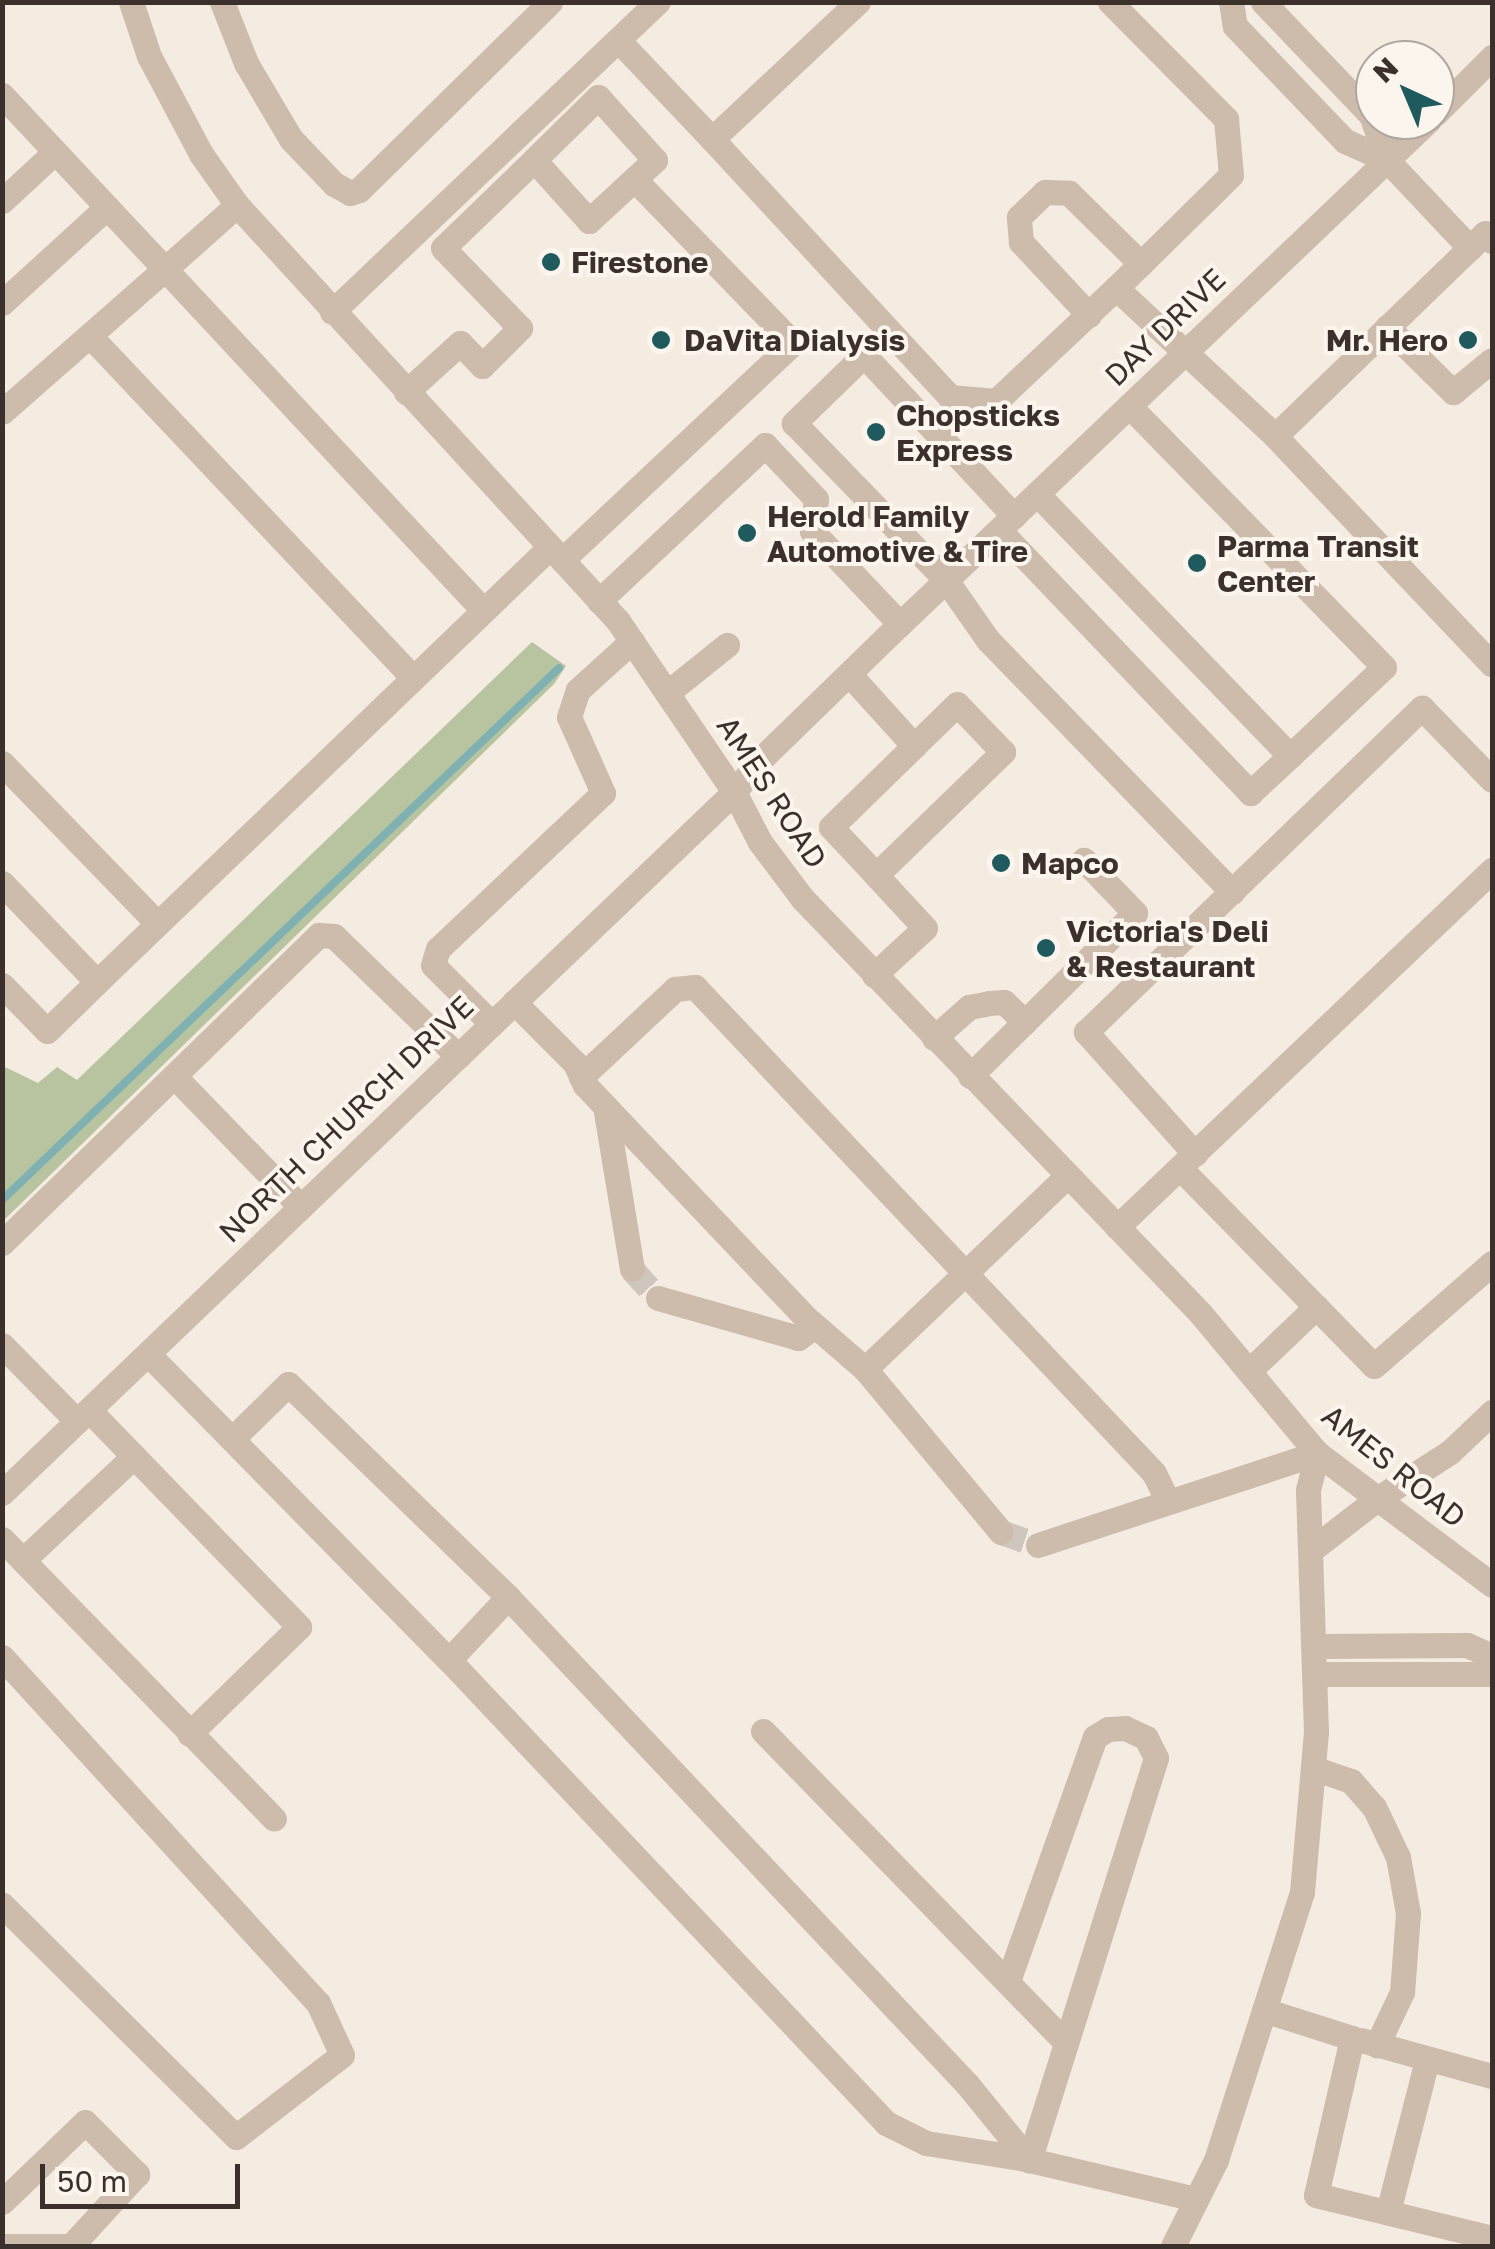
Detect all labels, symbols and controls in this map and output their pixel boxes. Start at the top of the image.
north arrow [1355,40,1455,140]
text: N [1366,50,1404,89]
place label: Firestone [571,244,709,280]
marker: Firestone [540,251,562,273]
street label: DAY DRIVE [1097,261,1233,393]
place label: DaVita Dialysis [684,322,905,358]
place label: Mr. Hero [1326,322,1448,358]
marker: DaVita Dialysis [648,327,674,353]
marker: Mr. Hero [1457,329,1479,351]
place label: Chopsticks Express [896,397,1060,468]
marker: Chopsticks Express [865,421,887,443]
place label: Herold Family Automotive & Tire [767,498,1028,568]
marker: Herold Family Automotive & Tire [736,522,758,544]
place label: Parma Transit Center [1217,528,1419,598]
marker: Parma Transit Center [1186,552,1208,574]
street label: AMES ROAD [710,709,834,875]
place label: Mapco [1021,845,1119,881]
marker: Mapco [990,852,1012,874]
place label: Victoria's Deli & Restaurant [1066,913,1269,984]
marker: Victoria's Deli & Restaurant [1035,937,1057,959]
street label: NORTH CHURCH DRIVE [211,988,481,1250]
street label: AMES ROAD [1315,1397,1473,1535]
scale bar [45,2144,245,2206]
text: 50 m [57,2163,127,2199]

